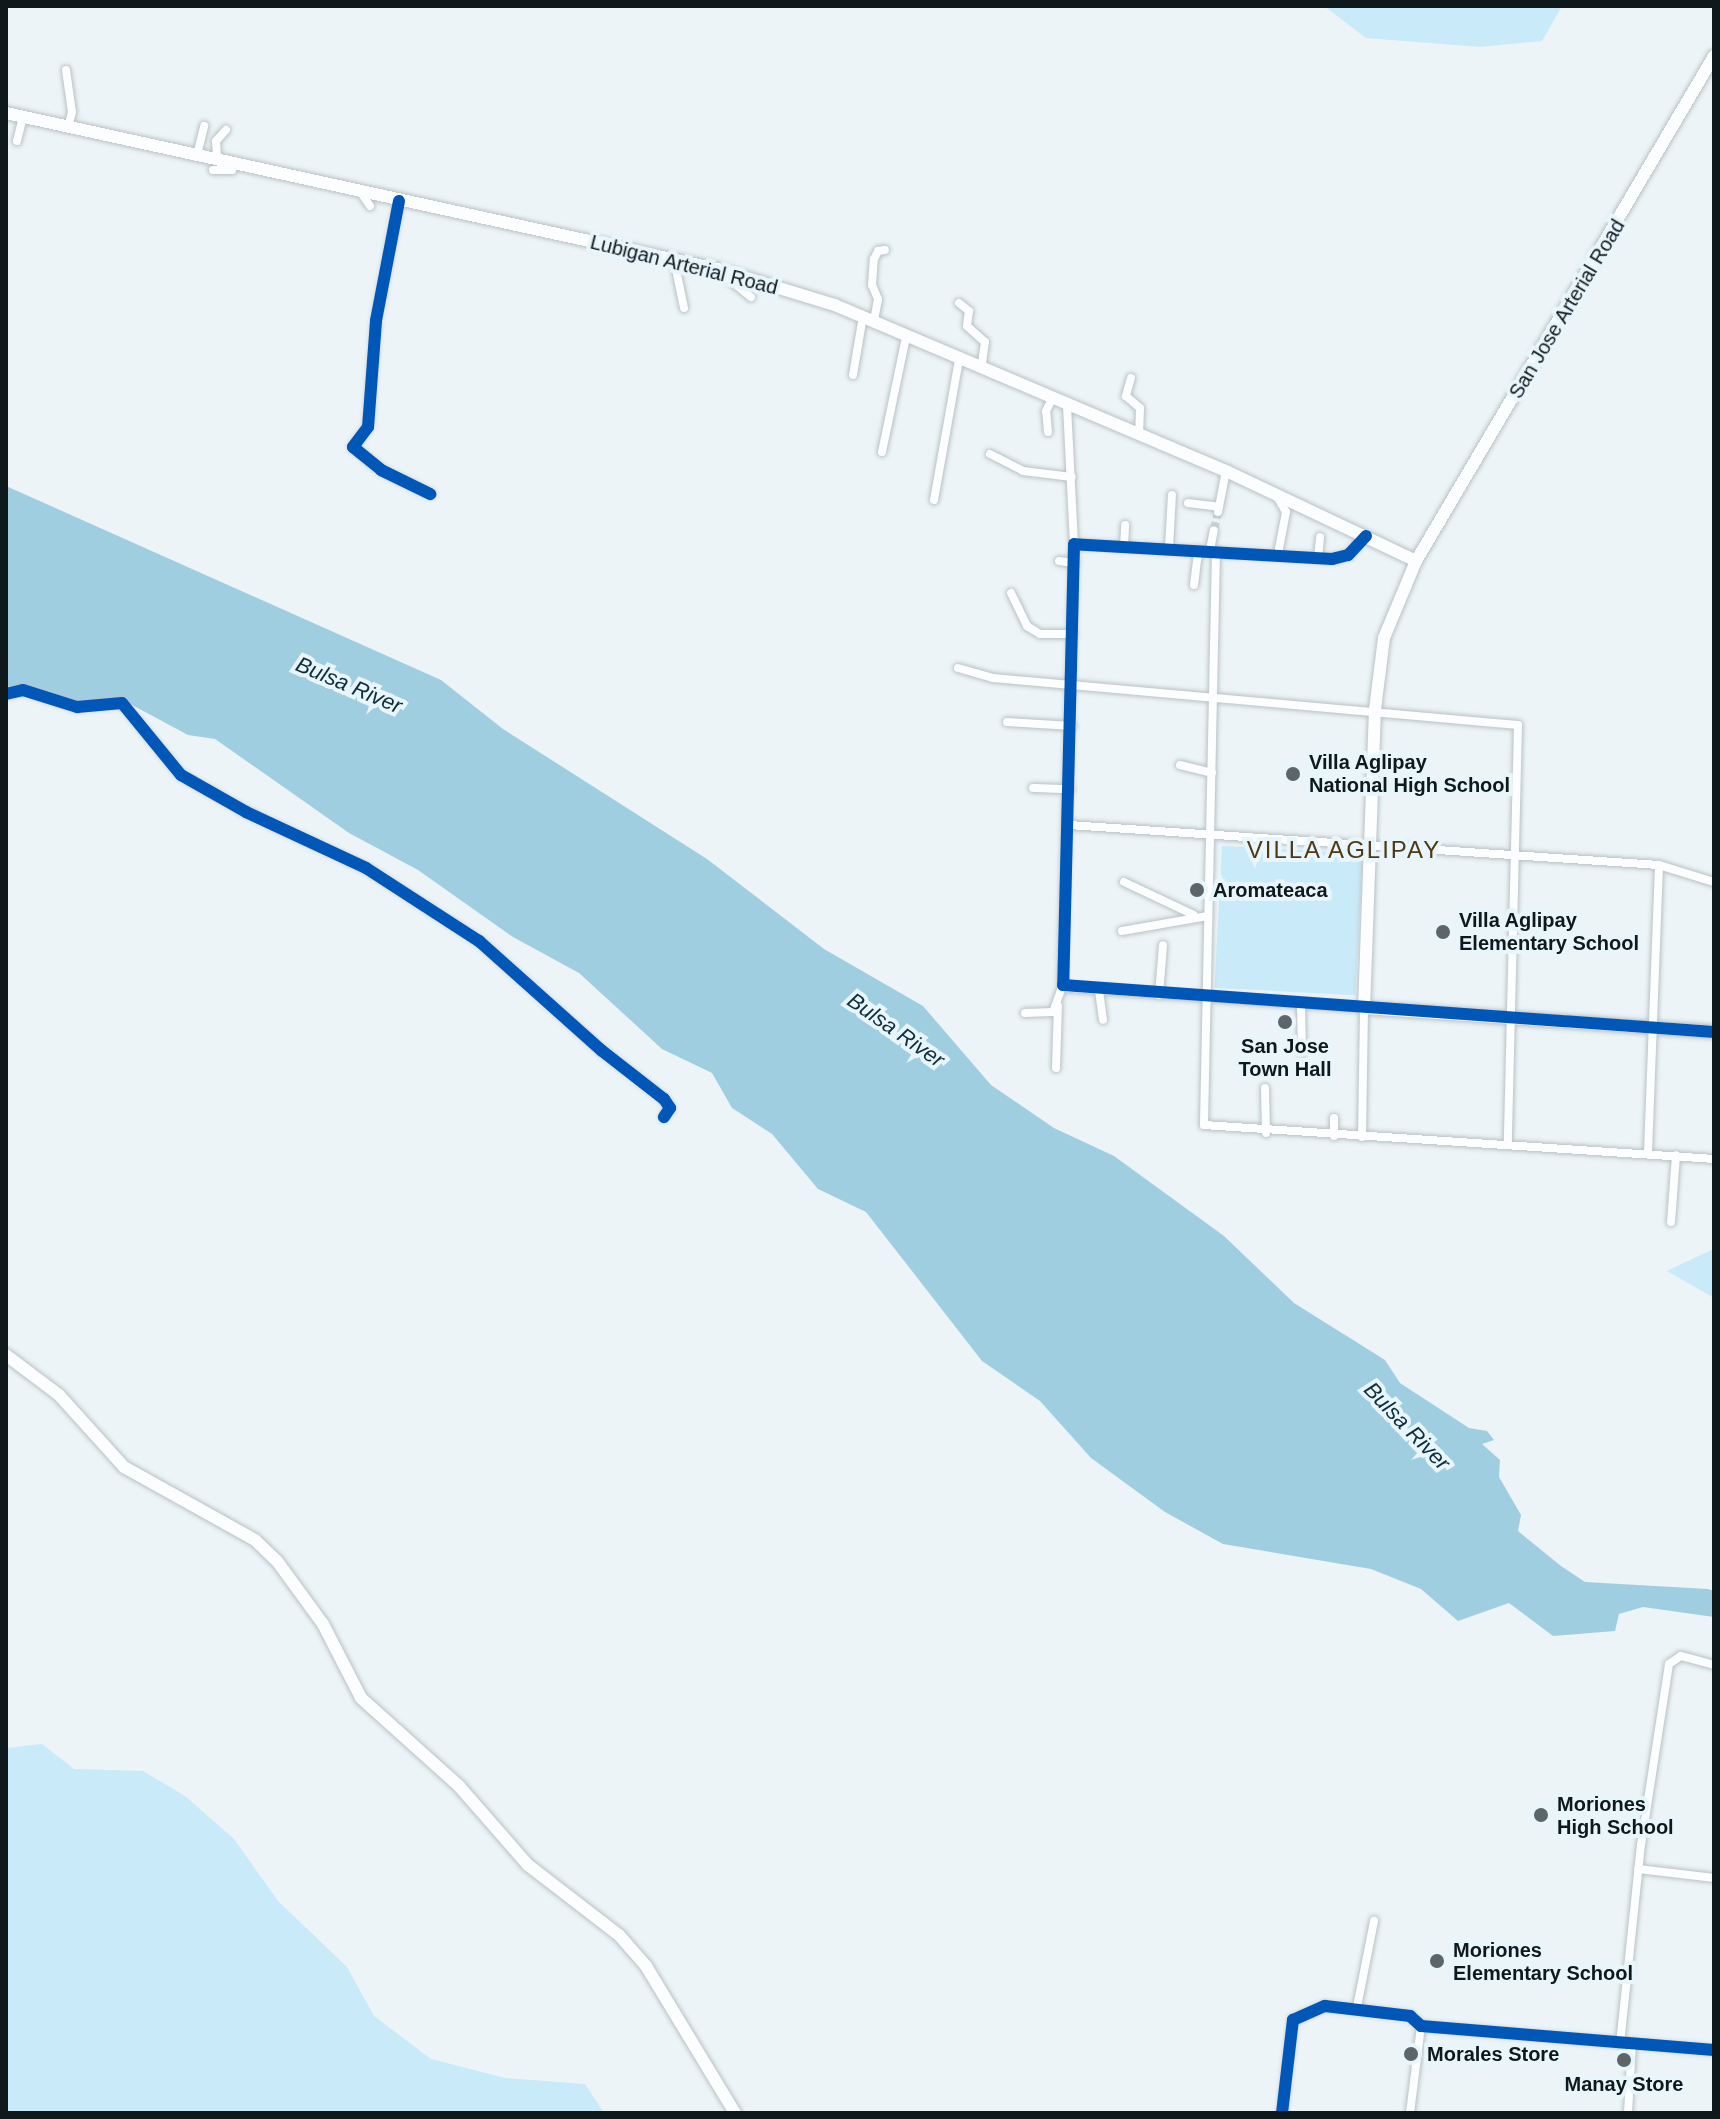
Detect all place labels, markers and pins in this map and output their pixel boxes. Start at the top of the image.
place label: Villa Aglipay National High School [1309,750,1510,797]
marker: Villa Aglipay National High School [1284,765,1302,783]
place label: Aromateaca [1213,878,1328,902]
marker: Aromateaca [1188,881,1206,899]
place label: Villa Aglipay Elementary School [1459,908,1639,955]
marker: Villa Aglipay Elementary School [1434,923,1452,941]
marker: San Jose Town Hall [1276,1013,1294,1031]
place label: San Jose Town Hall [1239,1034,1331,1081]
place label: Moriones High School [1557,1792,1674,1839]
marker: Moriones High School [1532,1806,1550,1824]
place label: Moriones Elementary School [1453,1938,1633,1985]
marker: Moriones Elementary School [1428,1952,1446,1970]
place label: Morales Store [1427,2042,1559,2066]
marker: Morales Store [1402,2045,1420,2063]
marker: Manay Store [1615,2051,1633,2069]
place label: Manay Store [1565,2072,1683,2096]

